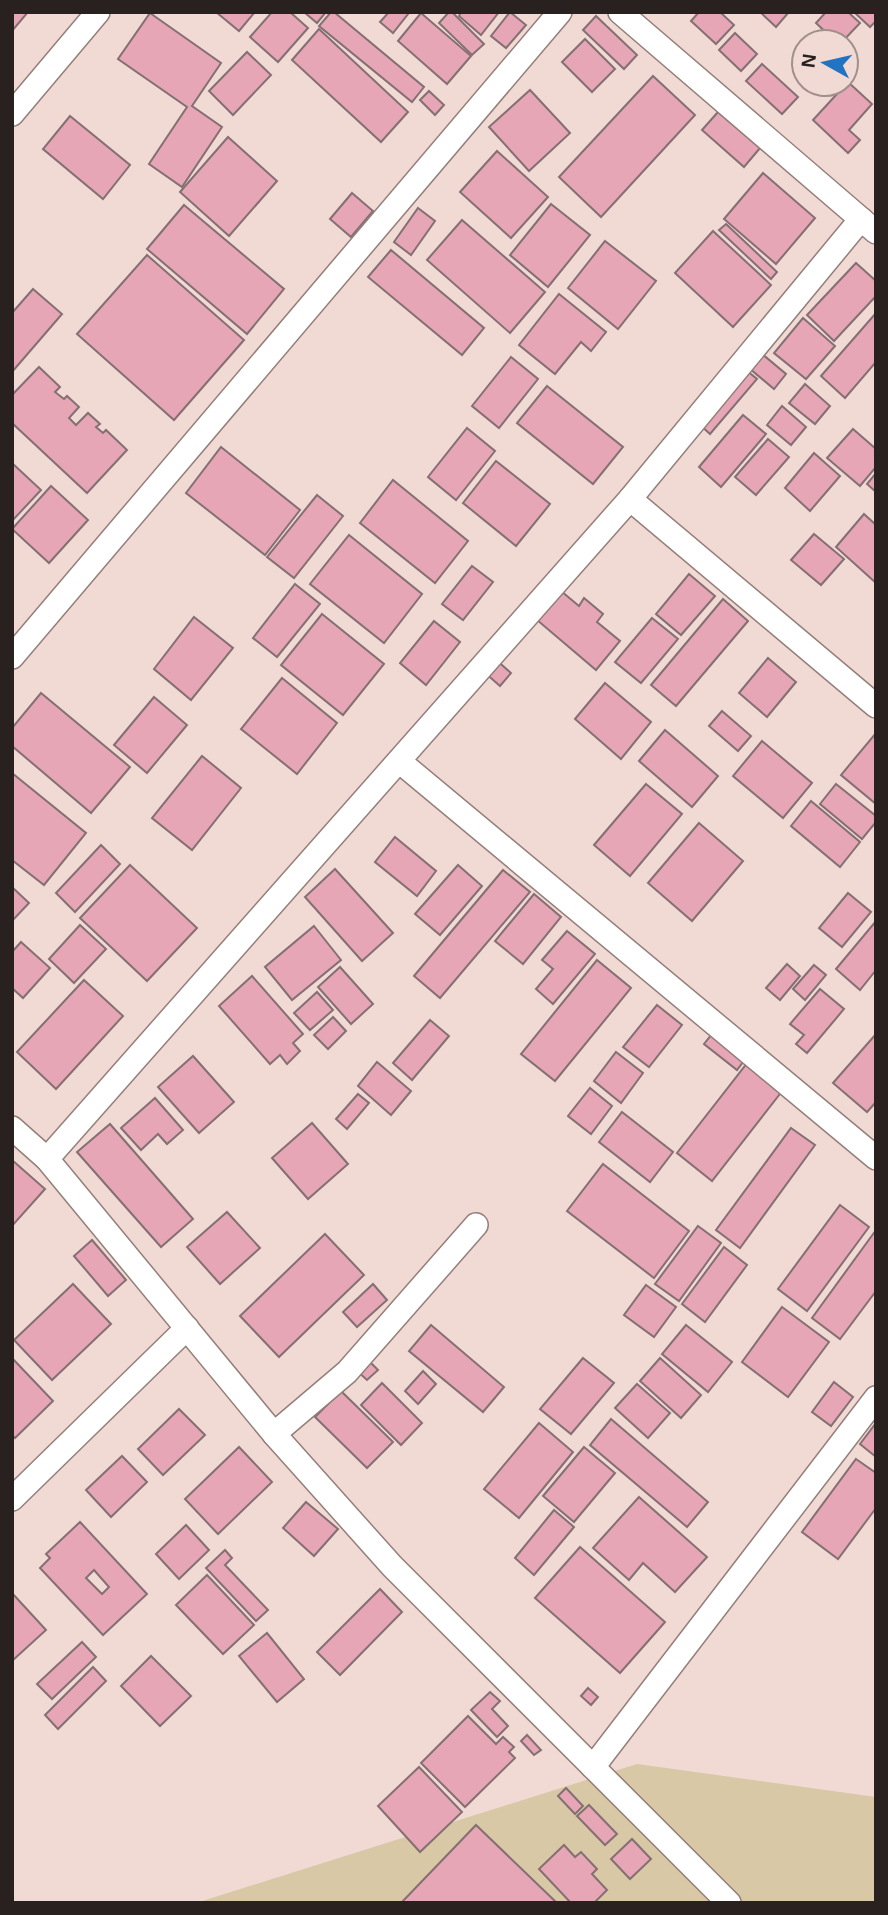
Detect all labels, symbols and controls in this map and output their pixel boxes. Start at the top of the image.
north arrow [790,28,860,98]
text: N [797,52,820,69]

